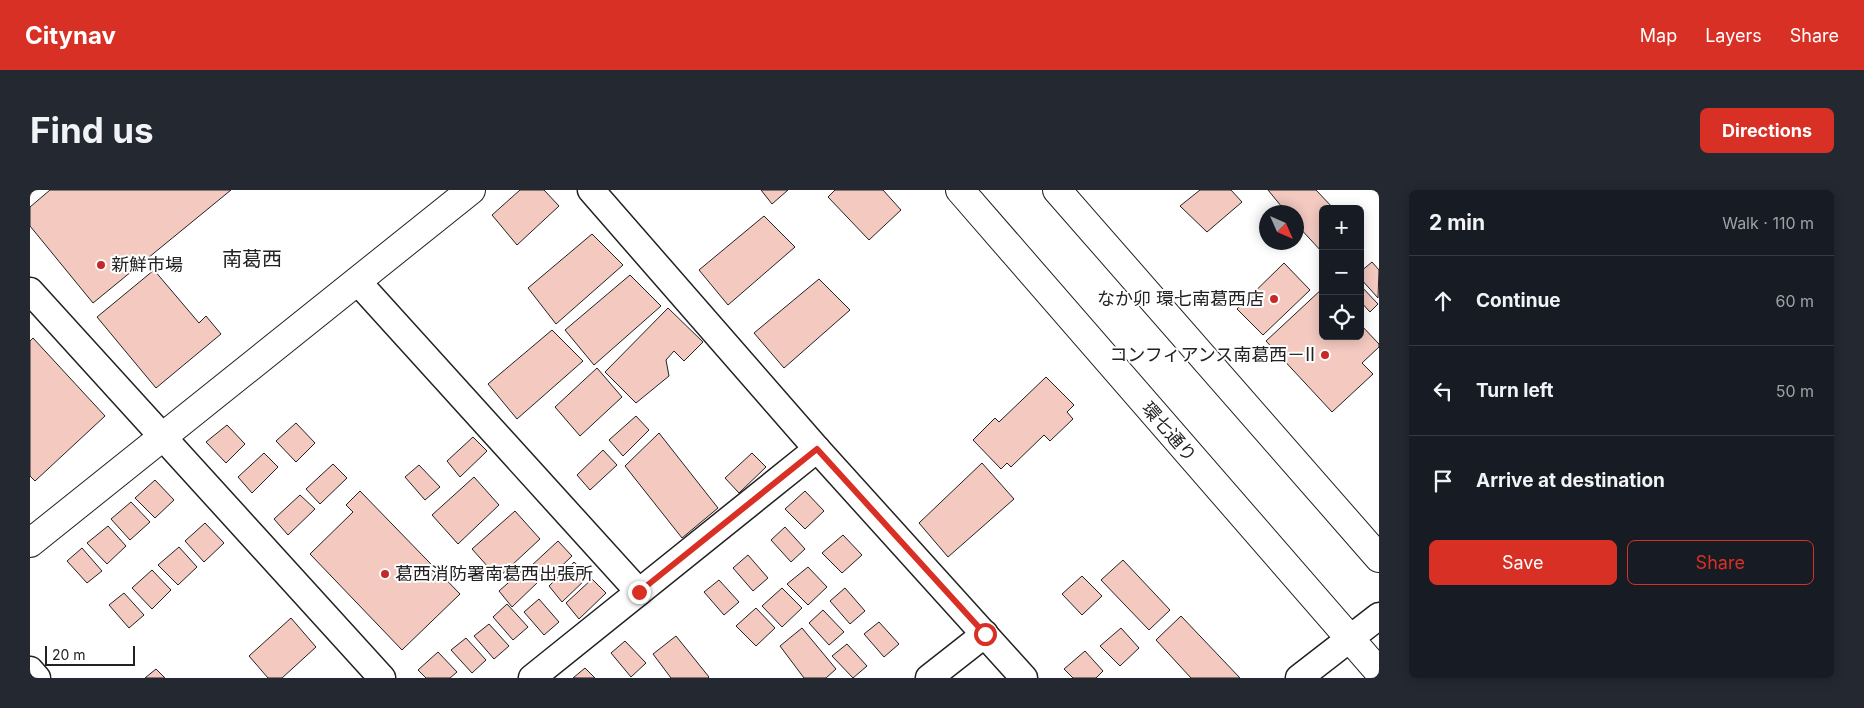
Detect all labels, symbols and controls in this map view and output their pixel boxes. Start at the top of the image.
text: Citynav [25,21,116,50]
text: Map [1640,25,1677,46]
text: Layers [1705,25,1762,46]
text: Share [1790,25,1839,46]
button: Directions [1700,108,1834,153]
text: Find us [30,109,154,151]
north arrow [1259,205,1304,250]
map controls [1319,205,1364,340]
button: + [1319,205,1364,250]
text: 2 min [1429,210,1485,235]
text: Walk · 110 m [1722,213,1814,233]
district label: 南葛西 [222,247,282,271]
button: − [1319,250,1364,295]
place label: 新鮮市場 [111,254,183,275]
marker: 新鮮市場 [95,259,107,271]
icon: ahead [1429,287,1457,315]
place label: なか卯 環七南葛西店 [1097,288,1264,309]
text: Continue [1476,289,1561,312]
text: 60 m [1775,291,1814,311]
marker: なか卯 環七南葛西店 [1268,293,1280,305]
button: locate [1319,295,1364,340]
place label: コンフィアンス南葛西－Ⅱ [1109,344,1315,365]
marker: コンフィアンス南葛西－Ⅱ [1319,349,1331,361]
icon: left [1429,377,1457,405]
text: Turn left [1476,379,1554,402]
text: 50 m [1776,381,1814,401]
street label: 環七通り [1138,398,1201,466]
icon: arrive [1429,467,1457,495]
text: Arrive at destination [1476,469,1665,492]
button: Save [1429,540,1617,585]
button: Share [1627,540,1814,585]
place label: 葛西消防署南葛西出張所 [395,563,593,584]
marker: 葛西消防署南葛西出張所 [379,568,391,580]
route end [628,581,651,604]
route start [974,623,997,646]
scale bar [45,643,135,666]
text: 20 m [52,646,86,663]

